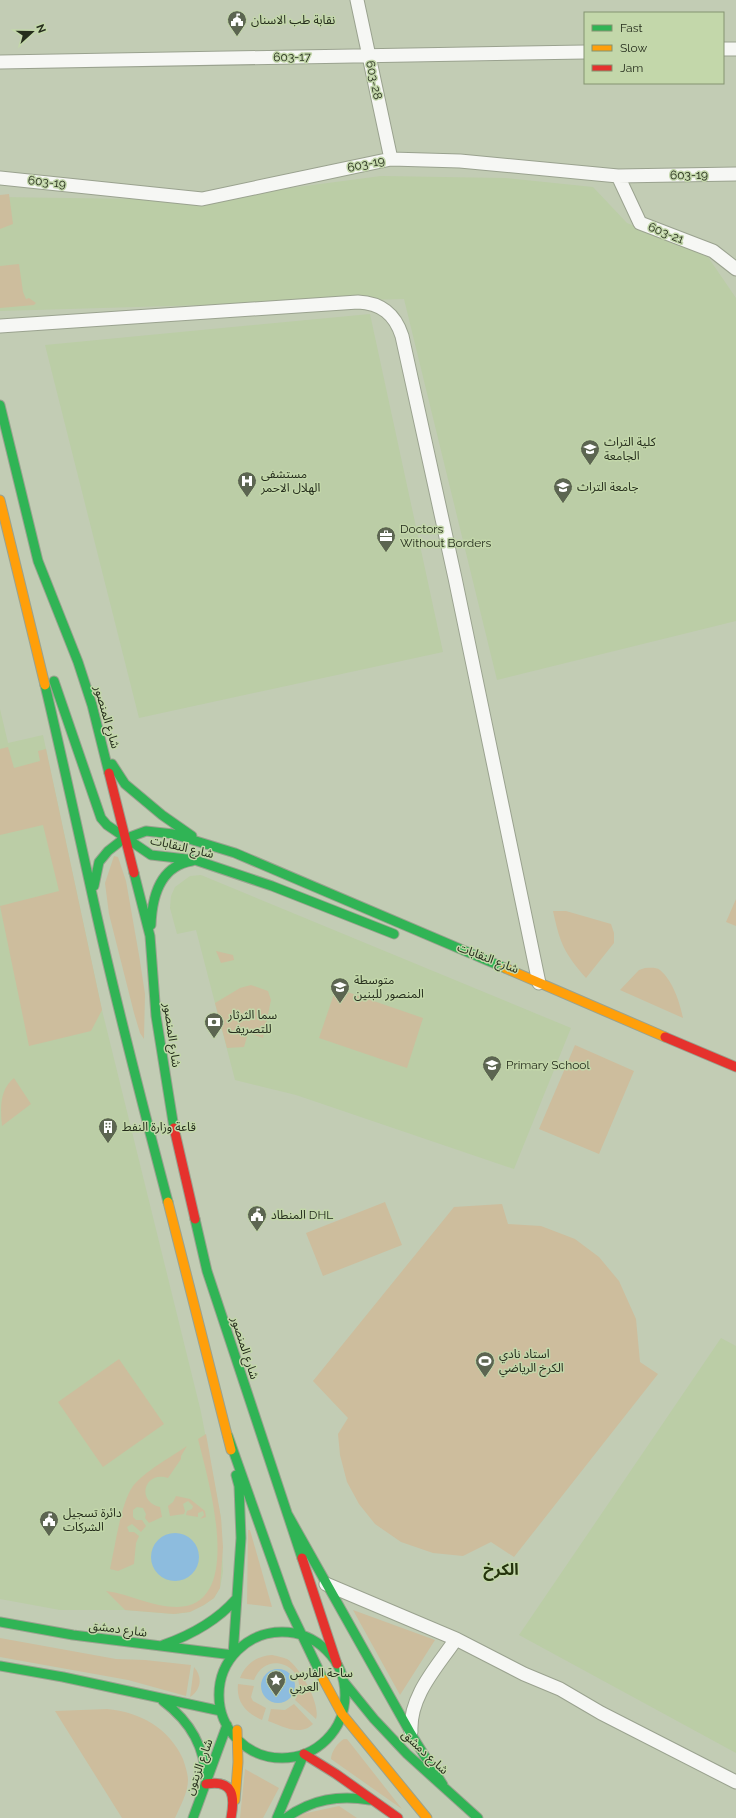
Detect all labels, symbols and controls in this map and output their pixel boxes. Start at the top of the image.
public building icon: نقابة طب الاسنان [226,9,248,37]
north arrow [12,12,52,52]
legend [584,12,724,84]
place label: نقابة طب الاسنان [251,13,335,27]
text: Fast [620,21,643,35]
text: N [33,22,48,35]
text: Slow [620,41,647,55]
street label: 603-17 [273,50,311,64]
street label: 603-28 [363,59,385,101]
text: Jam [620,61,643,75]
street label: 603-19 [346,153,386,175]
street label: 603-19 [670,168,708,182]
street label: 603-19 [27,173,67,191]
street label: 603-21 [646,220,686,246]
place label: كلية التراث الجامعة [604,435,657,463]
school or university icon: كلية التراث الجامعة [579,438,601,466]
place label: مستشفى الهلال الاحمر [260,467,320,495]
hospital icon: مستشفى الهلال الاحمر [236,470,258,498]
school or university icon: جامعة التراث [552,476,574,504]
place label: جامعة التراث [577,480,639,494]
place label: Doctors Without Borders [400,522,491,550]
office icon: Doctors Without Borders [375,525,397,553]
street label: شارع المنصور [89,683,123,751]
street label: شارع النقابات [148,833,215,863]
street label: شارع النقابات [455,940,521,978]
place label: متوسطة المنصور للبنين [354,973,424,1001]
school or university icon: متوسطة المنصور للبنين [329,976,351,1004]
street label: شارع المنصور [158,1001,183,1068]
place label: سما الثرثار للتصريف [227,1008,277,1036]
bank icon: سما الثرثار للتصريف [203,1011,225,1039]
school or university icon: Primary School [481,1054,503,1082]
place label: Primary School [506,1058,590,1072]
building icon: قاعة وزارة النفط [97,1116,119,1144]
place label: قاعة وزارة النفط [122,1120,196,1134]
public building icon: المنطاد DHL [246,1204,268,1232]
place label: المنطاد DHL [271,1208,333,1222]
street label: شارع المنصور [226,1314,262,1382]
place label: استاد نادي الكرخ الرياضي [499,1347,564,1378]
sports icon: استاد نادي الكرخ الرياضي [474,1350,496,1378]
place label: دائرة تسجيل الشركات [63,1506,122,1534]
public building icon: دائرة تسجيل الشركات [38,1509,60,1537]
district label: الكرخ [483,1560,519,1581]
street label: شارع دمشق [88,1618,148,1641]
place label: ساحة الفارس العربي [290,1666,353,1697]
place icon: ساحة الفارس العربي [265,1669,287,1697]
street label: شارع دمشق [398,1727,451,1778]
street label: شارع الزيتون [182,1737,218,1798]

